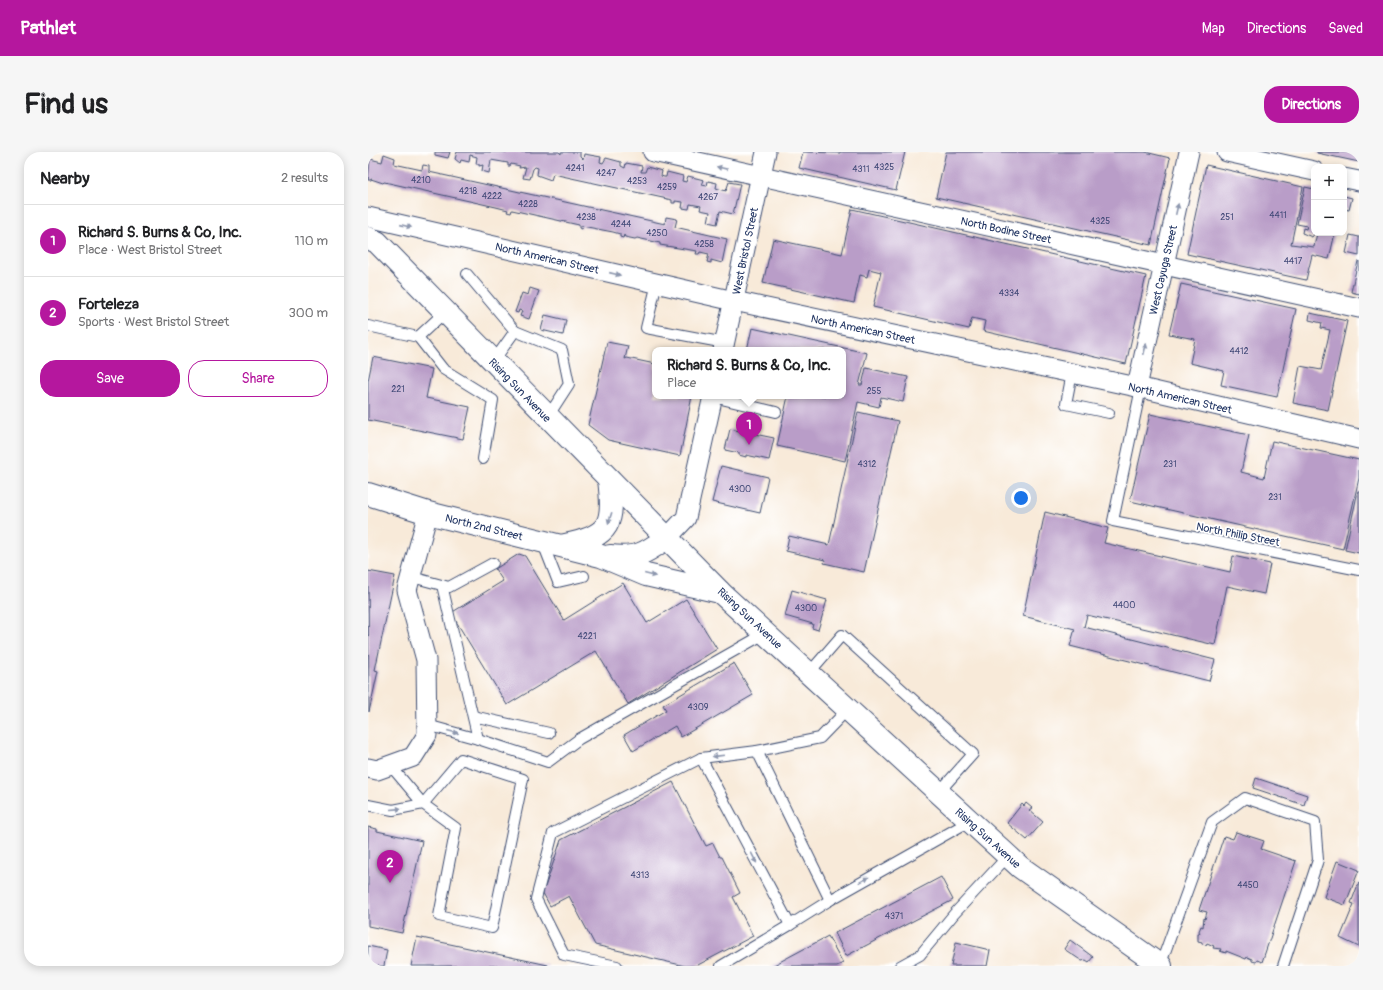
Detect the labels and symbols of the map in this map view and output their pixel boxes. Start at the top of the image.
house number: 4325 [874,162,894,173]
house number: 4241 [566,163,585,174]
one-way arrow [716,164,728,170]
house number: 4311 [852,164,870,175]
house number: 4247 [596,168,616,179]
house number: 4210 [411,175,431,186]
house number: 4253 [627,176,647,187]
house number: 4259 [657,182,677,193]
house number: 4218 [459,186,478,197]
house number: 4222 [482,191,502,202]
house number: 4267 [698,192,718,203]
house number: 4228 [518,199,538,210]
one-way arrow [1174,203,1180,215]
street label: West Bristol Street [730,206,761,296]
house number: 4411 [1269,210,1287,221]
house number: 4238 [576,212,596,223]
house number: 251 [1220,212,1234,223]
street label: North Bodine Street [959,215,1053,247]
house number: 4325 [1090,216,1110,227]
house number: 4244 [611,219,632,230]
one-way arrow [400,223,412,229]
street label: West Cayuga Street [1147,223,1180,316]
house number: 4250 [646,228,668,239]
house number: 4258 [694,239,714,250]
street label: North American Street [494,240,601,277]
house number: 4417 [1284,256,1303,267]
one-way arrow [608,271,621,277]
house number: 4334 [999,288,1020,299]
street label: North American Street [810,312,917,347]
one-way arrow [1143,343,1149,355]
house number: 4412 [1230,346,1249,357]
street label: Rising Sun Avenue [486,356,554,425]
street label: North American Street [1127,380,1234,417]
house number: 221 [391,384,405,395]
house number: 255 [867,386,882,397]
pin: 1 [736,412,762,445]
house number: 4312 [858,459,876,470]
house number: 231 [1163,459,1177,470]
house number: 4300 [729,484,751,495]
your location [1011,488,1031,508]
house number: 231 [1268,492,1282,503]
street label: North 2nd Street [444,512,524,544]
one-way arrow [606,512,612,524]
street label: North Philip Street [1195,520,1281,549]
one-way arrow [643,573,656,579]
street label: Rising Sun Avenue [715,585,785,652]
house number: 4400 [1113,600,1135,611]
house number: 4300 [795,603,817,614]
house number: 4221 [578,631,596,642]
house number: 4309 [687,702,709,713]
one-way arrow [447,729,459,735]
one-way arrow [712,753,725,759]
one-way arrow [389,805,402,812]
street label: Rising Sun Avenue [952,806,1024,872]
pin: 2 [377,850,403,883]
one-way arrow [751,852,758,863]
house number: 4313 [631,870,649,881]
one-way arrow [858,877,870,884]
house number: 4450 [1237,880,1259,891]
house number: 4371 [885,911,903,922]

